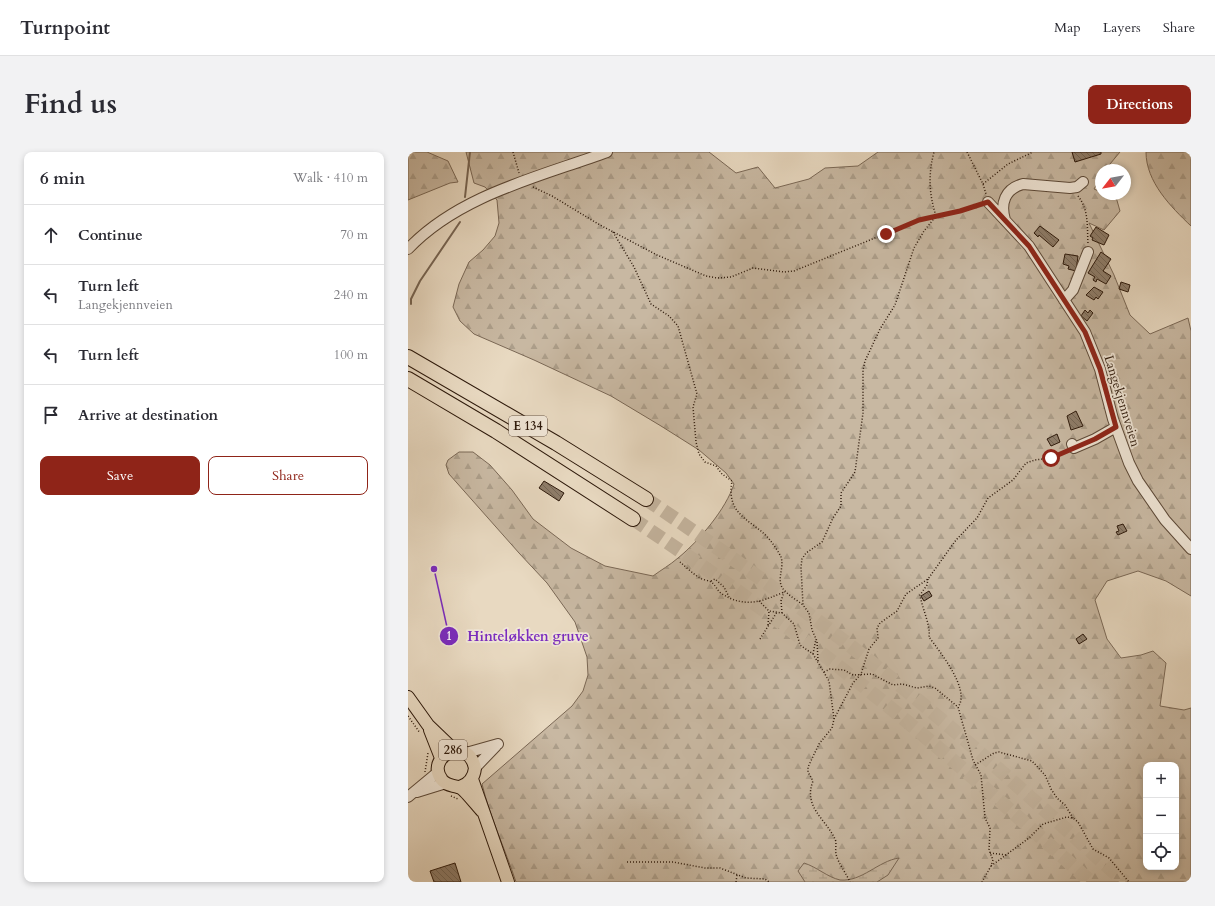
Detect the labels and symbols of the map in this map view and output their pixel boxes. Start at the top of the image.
north arrow [1095,164,1131,200]
route end [877,225,895,243]
street label: Langekjennveien [1100,353,1145,450]
road number: E 134 [509,416,547,436]
route start [1042,449,1060,467]
callout: Hinteløkken gruve [439,623,597,649]
text: Hinteløkken gruve [467,627,589,646]
text: 1 [446,628,452,644]
road number: 286 [439,740,467,760]

